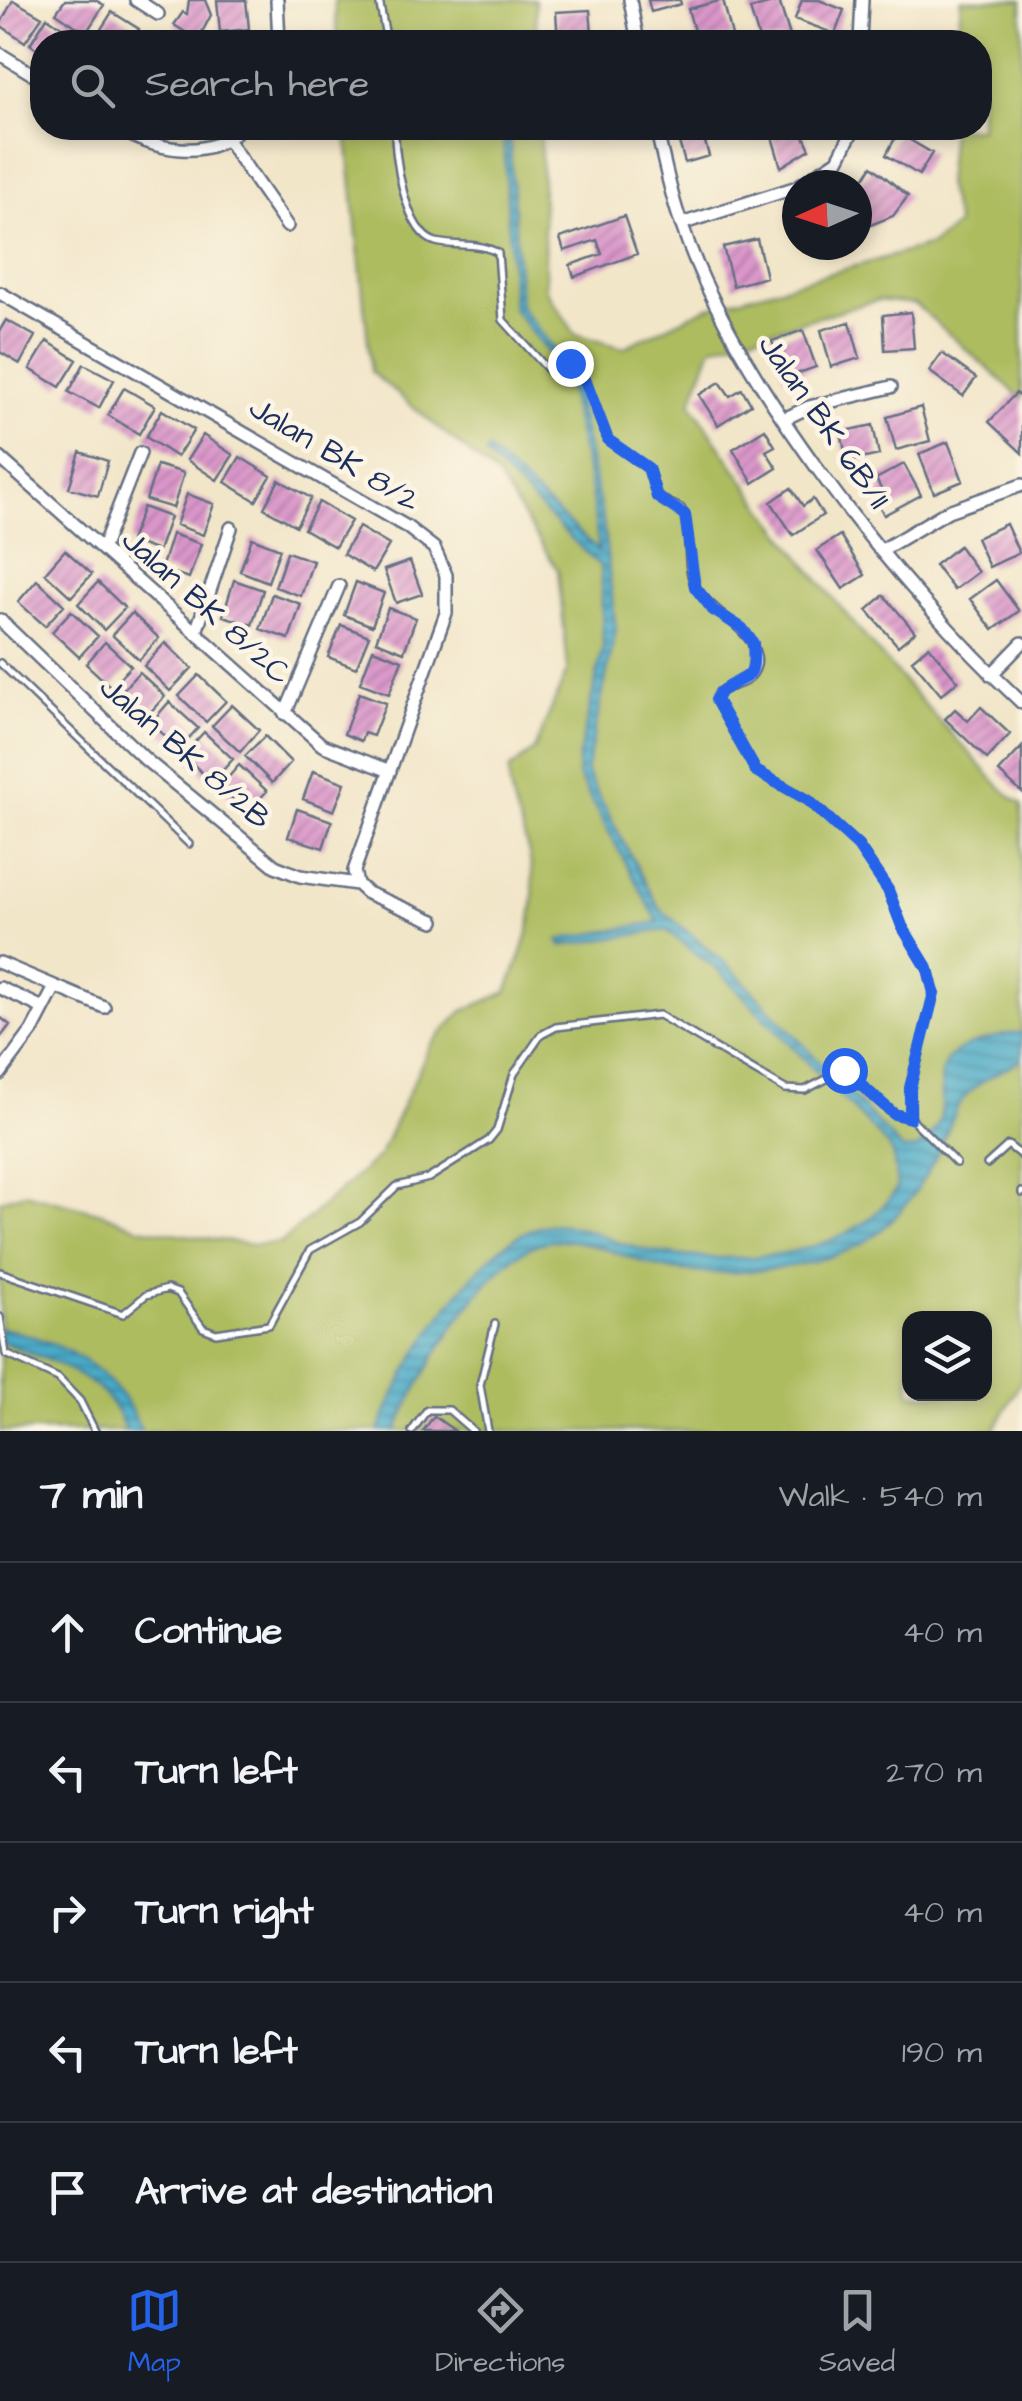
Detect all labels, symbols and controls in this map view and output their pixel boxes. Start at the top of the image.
search box [30,30,992,140]
icon: search [65,58,120,113]
text: Search here [145,59,369,111]
north arrow [782,170,872,260]
street label: Jalan BK 6B/11 [747,325,901,518]
route end [548,341,594,387]
street label: Jalan BK 8/2 [240,386,428,523]
street label: Jalan BK 8/2C [111,519,301,696]
street label: Jalan BK 8/2B [89,666,281,841]
route start [822,1048,868,1094]
map controls [902,1311,992,1401]
button: layers [902,1311,992,1401]
text: 7 min [40,1467,143,1525]
text: Walk · 540 m [778,1474,982,1519]
icon: ahead [40,1605,95,1660]
text: Continue [135,1606,282,1658]
text: 40 m [902,1610,982,1655]
icon: left [40,1745,95,1800]
text: Turn left [135,1746,298,1798]
text: 270 m [886,1750,982,1795]
icon: right [40,1885,95,1940]
text: Turn right [135,1886,314,1938]
text: 40 m [902,1890,982,1935]
icon: left [40,2025,95,2080]
text: Turn left [135,2026,298,2078]
text: 190 m [902,2030,982,2075]
icon: arrive [40,2165,95,2220]
text: Arrive at destination [135,2166,492,2218]
tab: Map [127,2283,182,2382]
tab: Directions [435,2283,565,2382]
tab: Saved [819,2283,895,2382]

